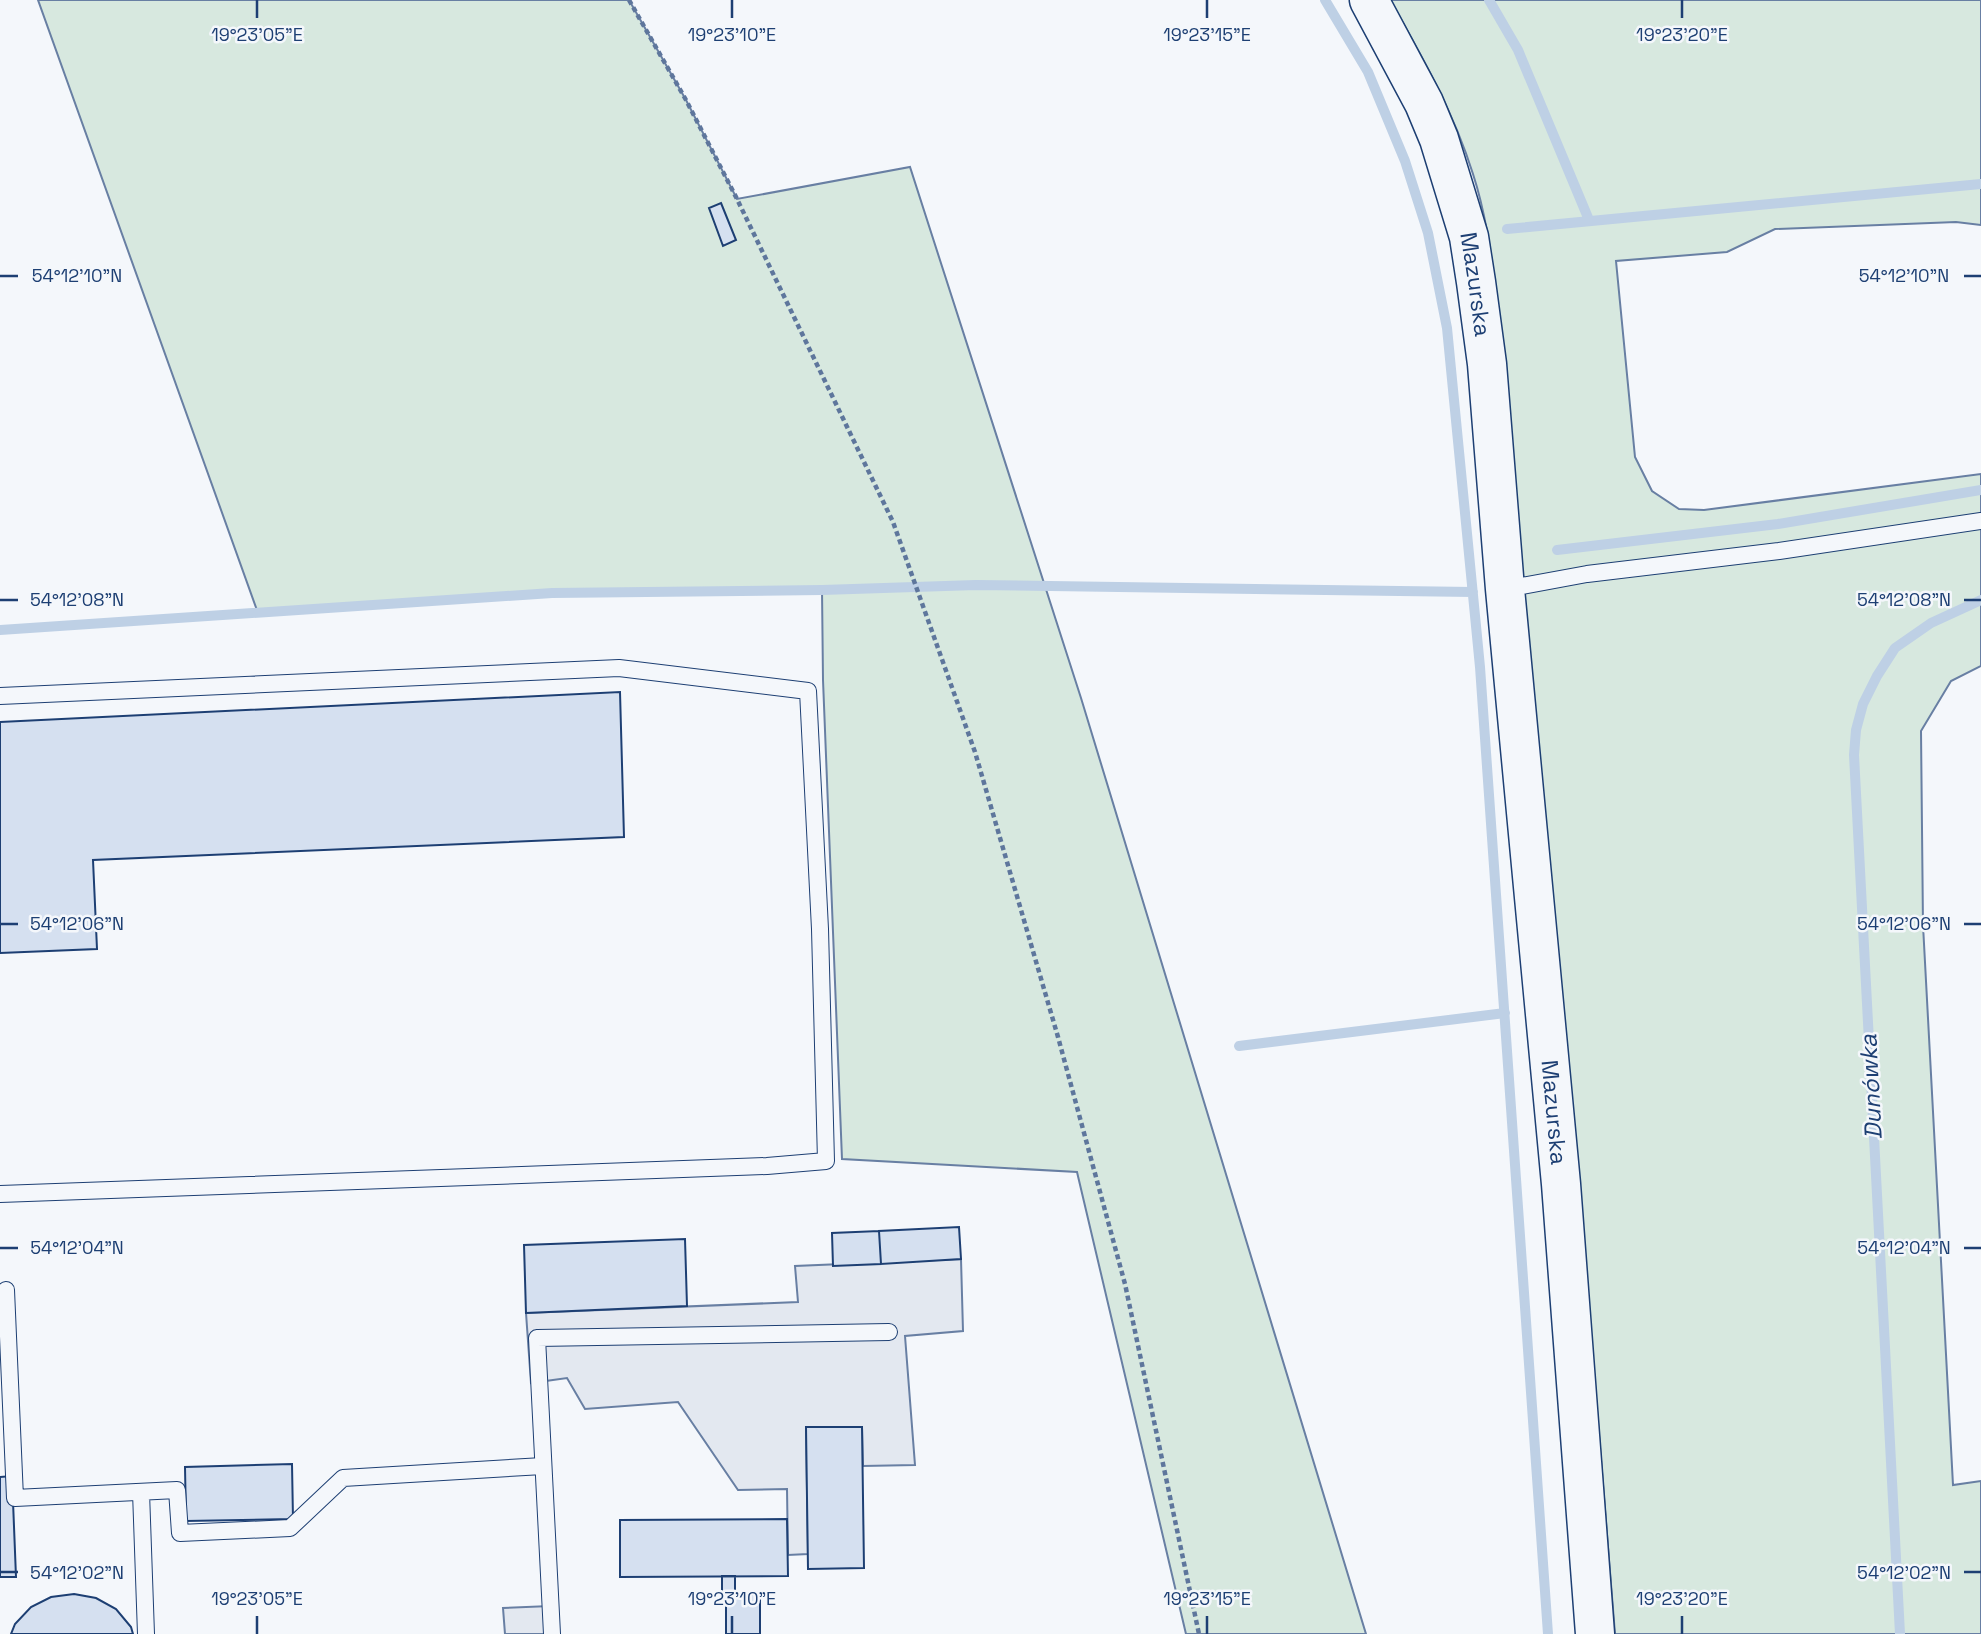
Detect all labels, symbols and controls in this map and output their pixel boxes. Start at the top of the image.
text: 19°23'05"E [211,23,303,46]
text: 19°23'10"E [688,23,776,46]
text: 19°23'15"E [1163,23,1251,46]
text: 19°23'20"E [1636,23,1728,46]
street label: Mazurska [1453,230,1498,338]
text: 54°12'10"N [32,264,122,287]
text: 54°12'10"N [1859,264,1949,287]
text: 54°12'08"N [30,588,124,611]
text: 54°12'08"N [1857,588,1951,611]
text: 54°12'06"N [30,912,124,935]
text: 54°12'06"N [1857,912,1951,935]
water label: Dunówka [1852,1033,1889,1141]
street label: Mazurska [1534,1059,1574,1166]
text: 54°12'04"N [30,1236,124,1259]
text: 54°12'04"N [1857,1236,1951,1259]
text: 54°12'02"N [30,1561,124,1584]
text: 54°12'02"N [1857,1561,1951,1584]
text: 19°23'05"E [211,1587,303,1610]
text: 19°23'10"E [688,1587,776,1610]
text: 19°23'15"E [1163,1587,1251,1610]
text: 19°23'20"E [1636,1587,1728,1610]

